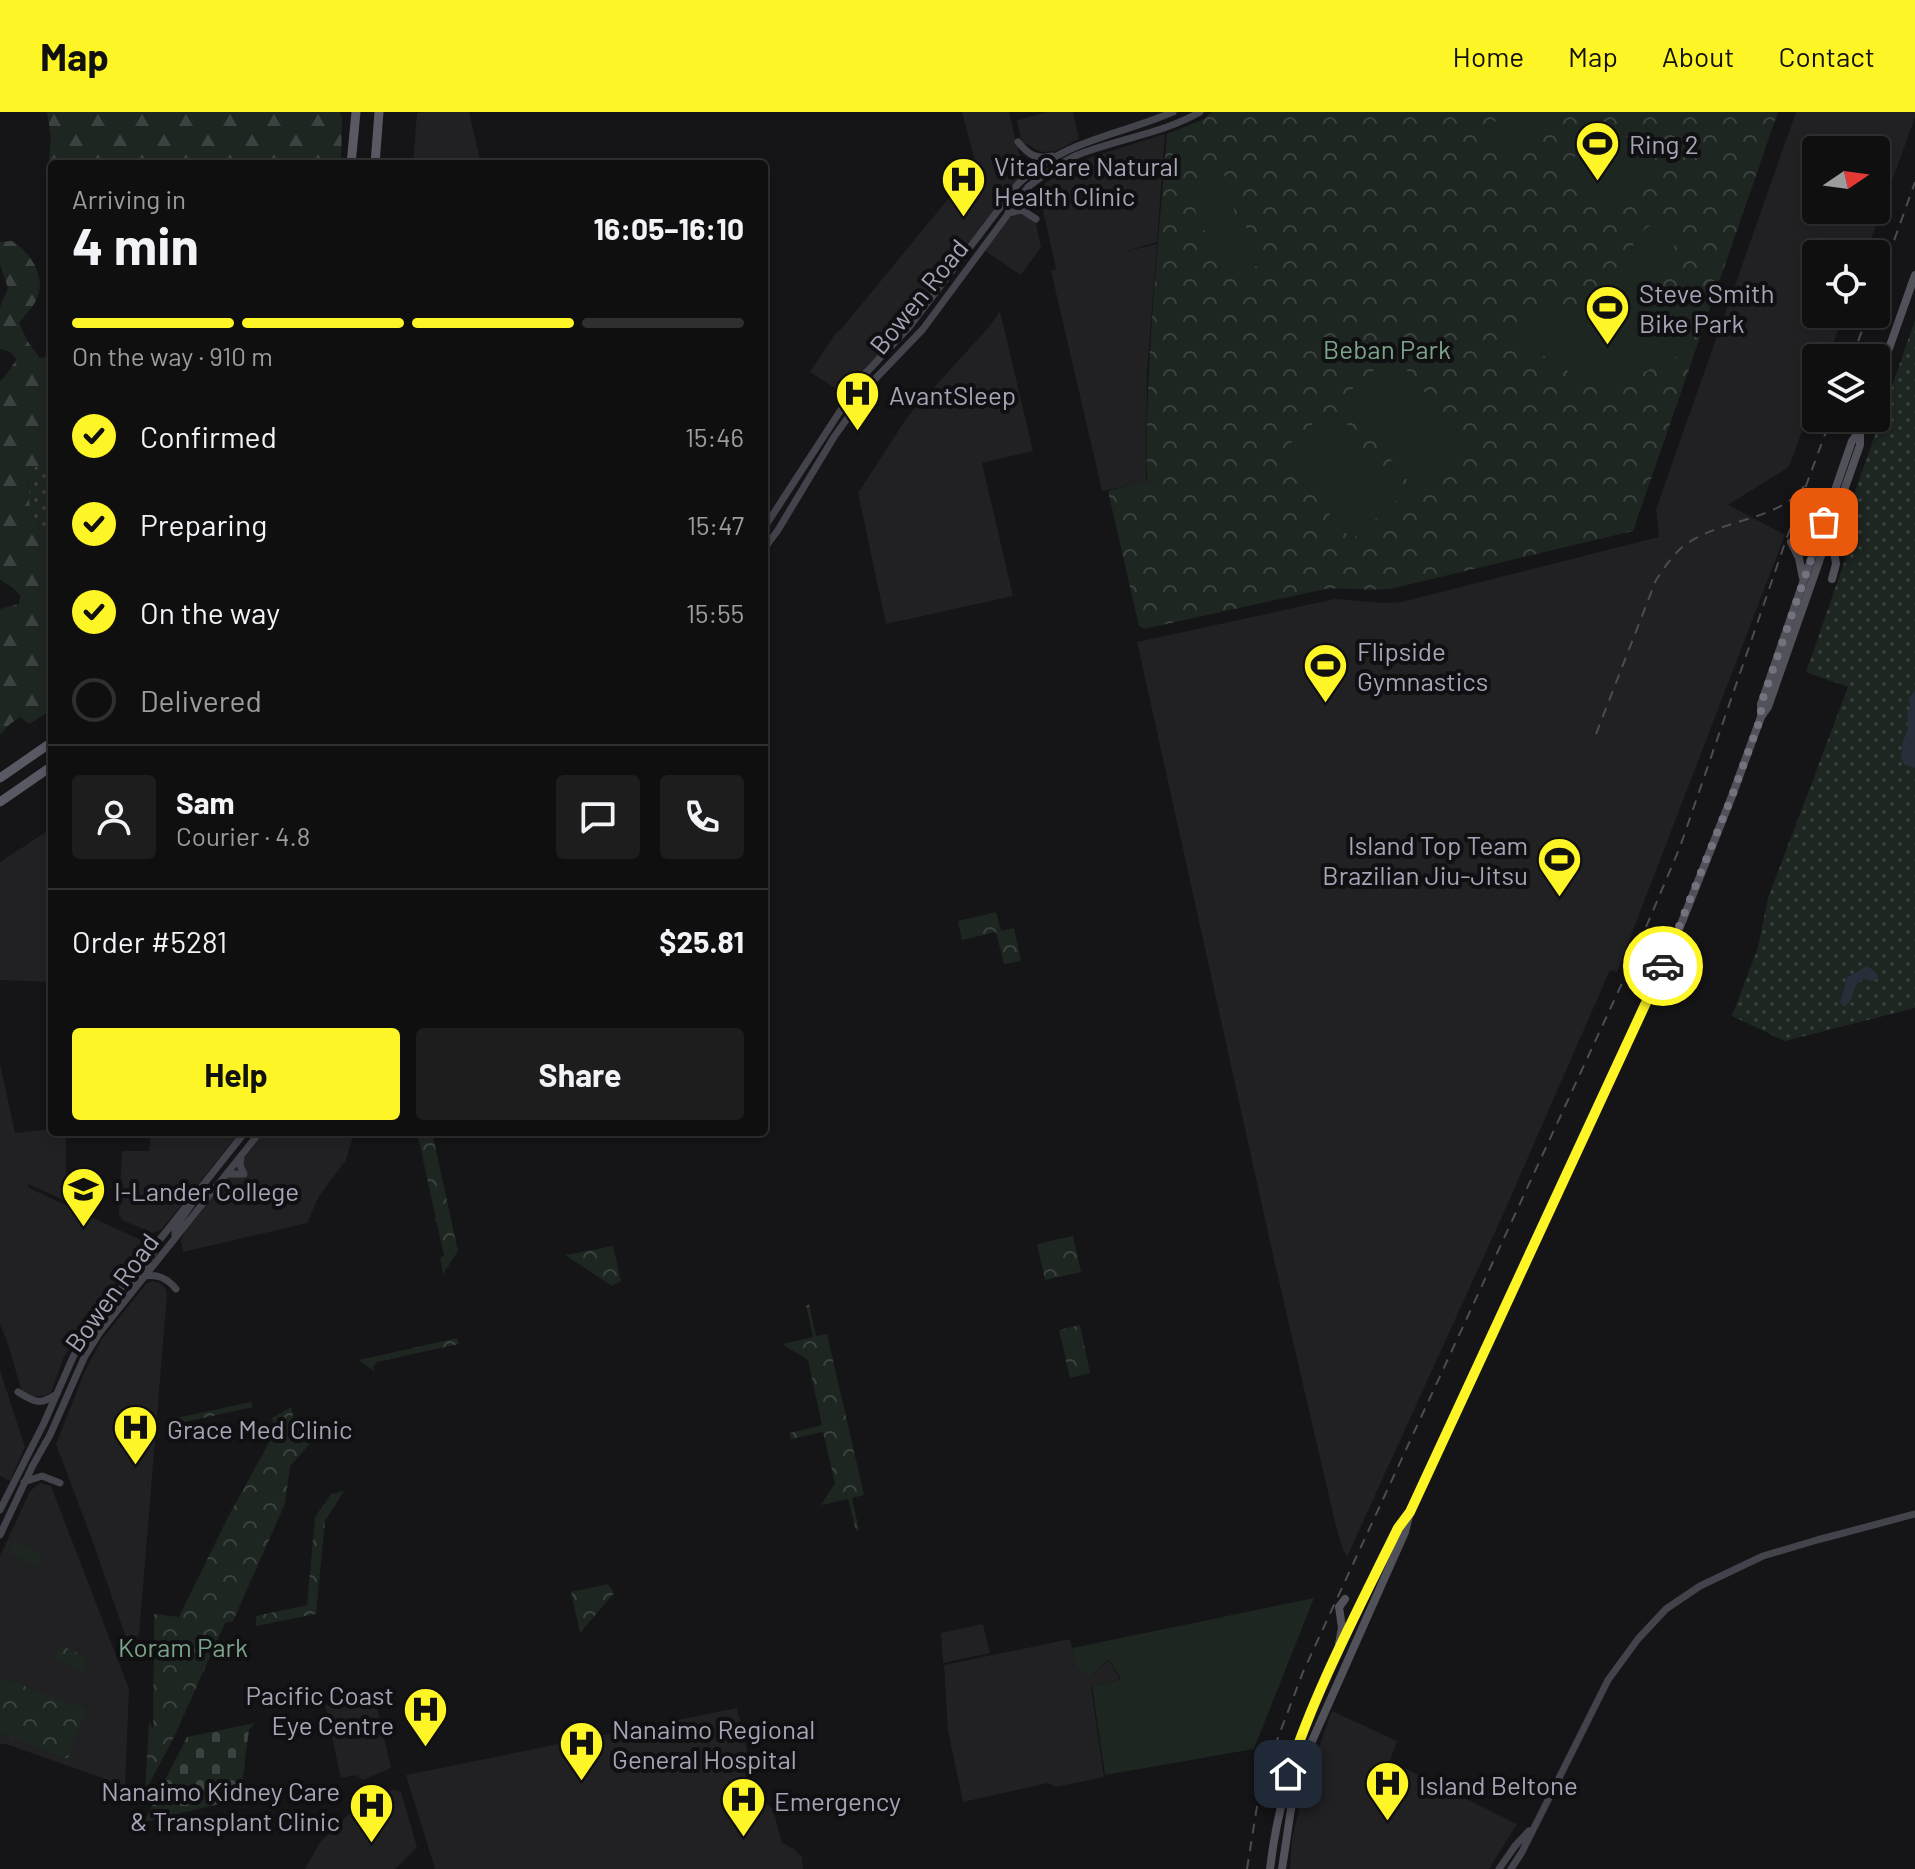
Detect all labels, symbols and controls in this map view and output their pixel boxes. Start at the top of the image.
text: Map [40,33,109,79]
text: Home [1453,39,1524,73]
text: Map [1568,39,1618,73]
text: About [1662,39,1734,73]
text: Contact [1778,39,1875,73]
sports icon: Ring 2 [1574,119,1622,182]
place label: Ring 2 [1629,128,1699,159]
north arrow [1802,136,1890,224]
map controls [1802,136,1890,432]
place label: VitaCare Natural Health Clinic [994,150,1179,211]
hospital icon: VitaCare Natural Health Clinic [939,156,987,219]
text: Arriving in [72,183,186,214]
text: 16:05–16:10 [593,210,744,246]
text: 4 min [72,213,199,275]
street label: Bowen Road [862,232,974,360]
button: locate [1802,240,1890,328]
place label: Steve Smith Bike Park [1639,277,1775,338]
sports icon: Steve Smith Bike Park [1584,283,1632,346]
park label: Beban Park [1323,333,1451,364]
text: On the way · 910 m [72,340,273,371]
button: layers [1802,344,1890,432]
hospital icon: AvantSleep [834,370,882,433]
place label: AvantSleep [889,379,1016,410]
icon: check [72,414,116,458]
text: Confirmed [140,418,277,454]
text: 15:46 [685,421,744,452]
pin [1790,488,1858,556]
icon: bag [1802,500,1846,544]
icon: check [72,502,116,546]
text: Preparing [140,506,267,542]
text: 15:47 [687,509,744,540]
icon: check [72,590,116,634]
text: On the way [140,594,280,630]
text: 15:55 [686,597,744,628]
place label: Flipside Gymnastics [1357,635,1488,696]
sports icon: Flipside Gymnastics [1302,641,1350,704]
text: Delivered [140,682,262,718]
button: person [72,775,156,859]
button: chat [556,775,640,859]
button: phone [660,775,744,859]
text: Sam [176,784,235,820]
text: Courier · 4.8 [176,820,310,851]
place label: Island Top Team Brazilian Jiu-Jitsu [1322,829,1528,890]
sports icon: Island Top Team Brazilian Jiu-Jitsu [1535,835,1583,898]
text: Order #5281 [72,923,227,959]
text: $25.81 [659,923,744,959]
courier [1623,926,1703,1006]
icon: car [1641,944,1685,988]
button: Help [72,1028,400,1120]
button: Share [416,1028,744,1120]
school or university icon: I-Lander College [59,1166,107,1229]
place label: I-Lander College [114,1175,299,1206]
street label: Bowen Road [58,1227,164,1357]
hospital icon: Grace Med Clinic [112,1404,160,1467]
place label: Grace Med Clinic [167,1413,353,1444]
park label: Koram Park [118,1631,248,1662]
place label: Pacific Coast Eye Centre [245,1679,394,1740]
hospital icon: Pacific Coast Eye Centre [401,1685,449,1748]
place label: Nanaimo Regional General Hospital [612,1713,815,1774]
hospital icon: Nanaimo Regional General Hospital [557,1719,605,1782]
pin [1254,1740,1322,1808]
icon: home [1266,1752,1310,1796]
hospital icon: Island Beltone [1364,1760,1412,1823]
place label: Island Beltone [1419,1769,1578,1800]
place label: Nanaimo Kidney Care & Transplant Clinic [101,1775,340,1836]
hospital icon: Emergency [719,1776,767,1839]
hospital icon: Nanaimo Kidney Care & Transplant Clinic [347,1781,395,1844]
place label: Emergency [774,1785,901,1816]

